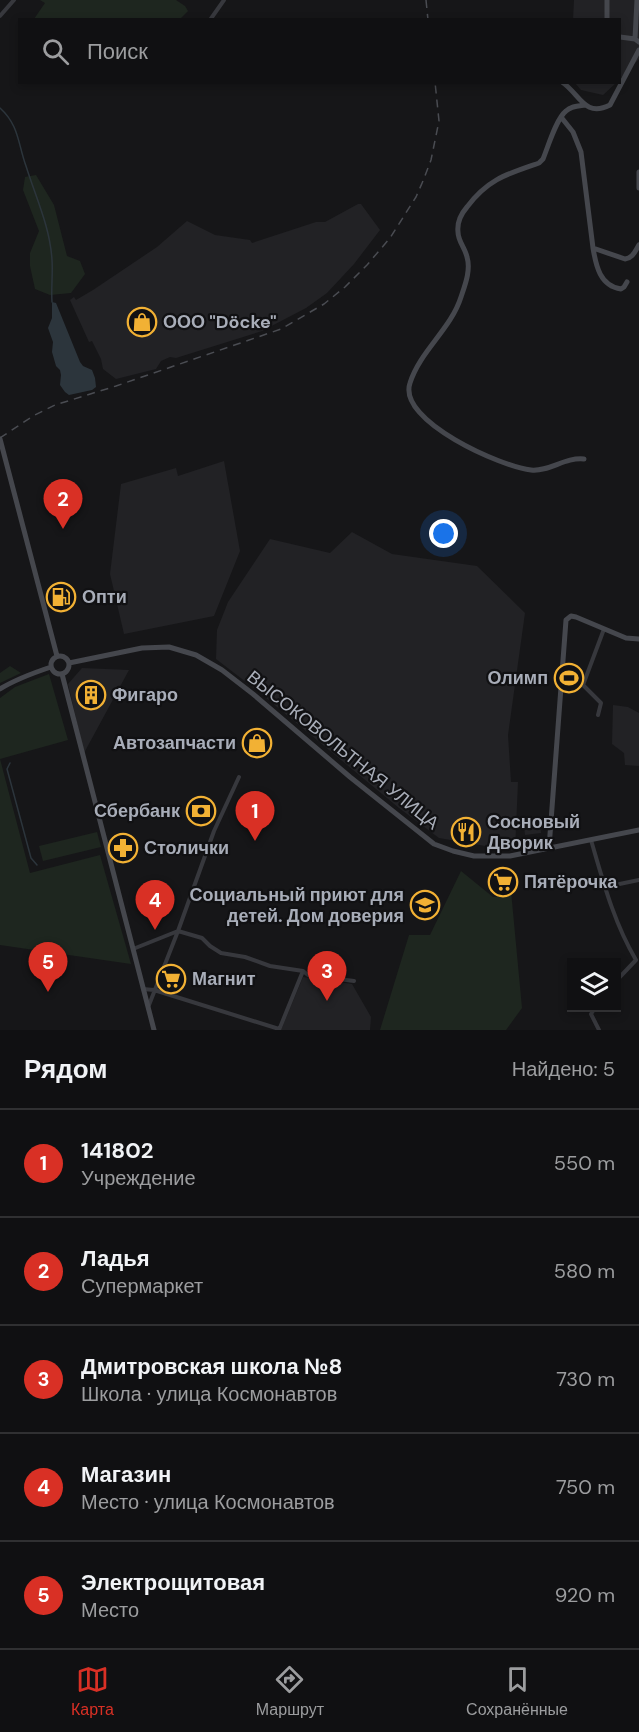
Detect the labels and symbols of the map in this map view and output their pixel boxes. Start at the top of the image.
shop icon: ООО "Döcke" [126,306,158,338]
place label: ООО "Döcke" [163,310,277,334]
pin: 2 [44,480,82,529]
your location [429,519,458,548]
fuel station icon: Опти [45,581,77,613]
place label: Опти [82,585,127,609]
sports icon: Олимп [553,662,585,694]
street label: ВЫСОКОВОЛЬТНАЯ УЛИЦА [242,665,444,835]
place label: Олимп [488,666,548,690]
building icon: Фигаро [75,679,107,711]
place label: Фигаро [112,683,178,707]
shop icon: Автозапчасти [241,727,273,759]
place label: Автозапчасти [113,731,236,755]
pin: 1 [236,792,274,841]
bank icon: Сбербанк [185,795,217,827]
place label: Сбербанк [94,799,181,823]
place label: Сосновый Дворик [487,810,580,855]
restaurant icon: Сосновый Дворик [450,816,482,848]
pharmacy icon: Столички [107,832,139,864]
place label: Столички [144,836,229,860]
supermarket icon: Пятёрочка [487,866,519,898]
place label: Пятёрочка [524,870,618,894]
pin: 4 [136,880,174,930]
place label: Социальный приют для детей. Дом доверия [190,883,404,928]
school or university icon: Социальный приют для детей. Дом доверия [409,889,441,921]
pin: 5 [28,942,68,992]
pin: 3 [308,952,346,1001]
supermarket icon: Магнит [155,963,187,995]
place label: Магнит [192,967,256,991]

